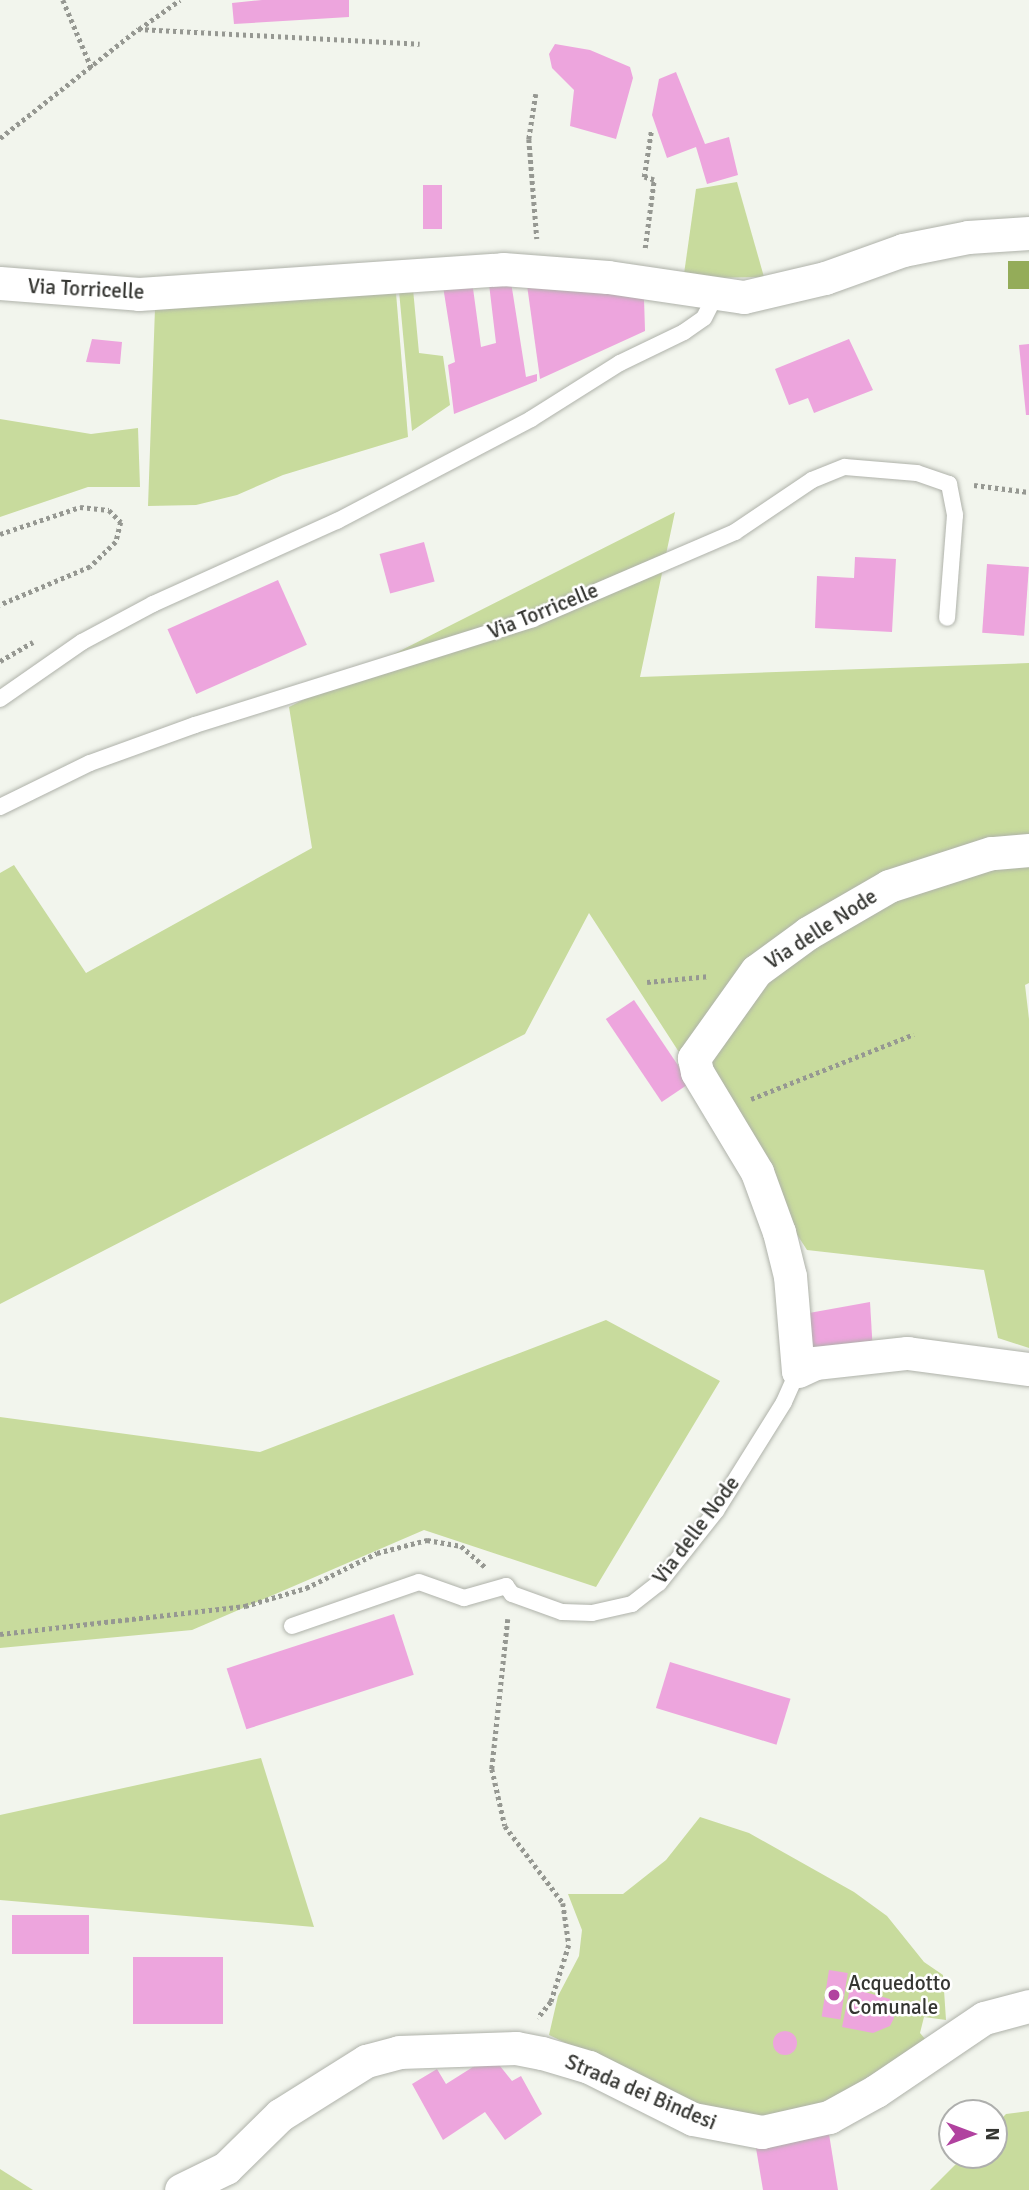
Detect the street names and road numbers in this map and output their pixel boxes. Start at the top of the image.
street label: Via Torricelle [27,273,145,305]
street label: Via Torricelle [484,577,602,645]
street label: Via delle Node [760,883,882,975]
street label: Via delle Node [647,1471,745,1589]
street label: Strada dei Bindesi [562,2049,720,2135]

